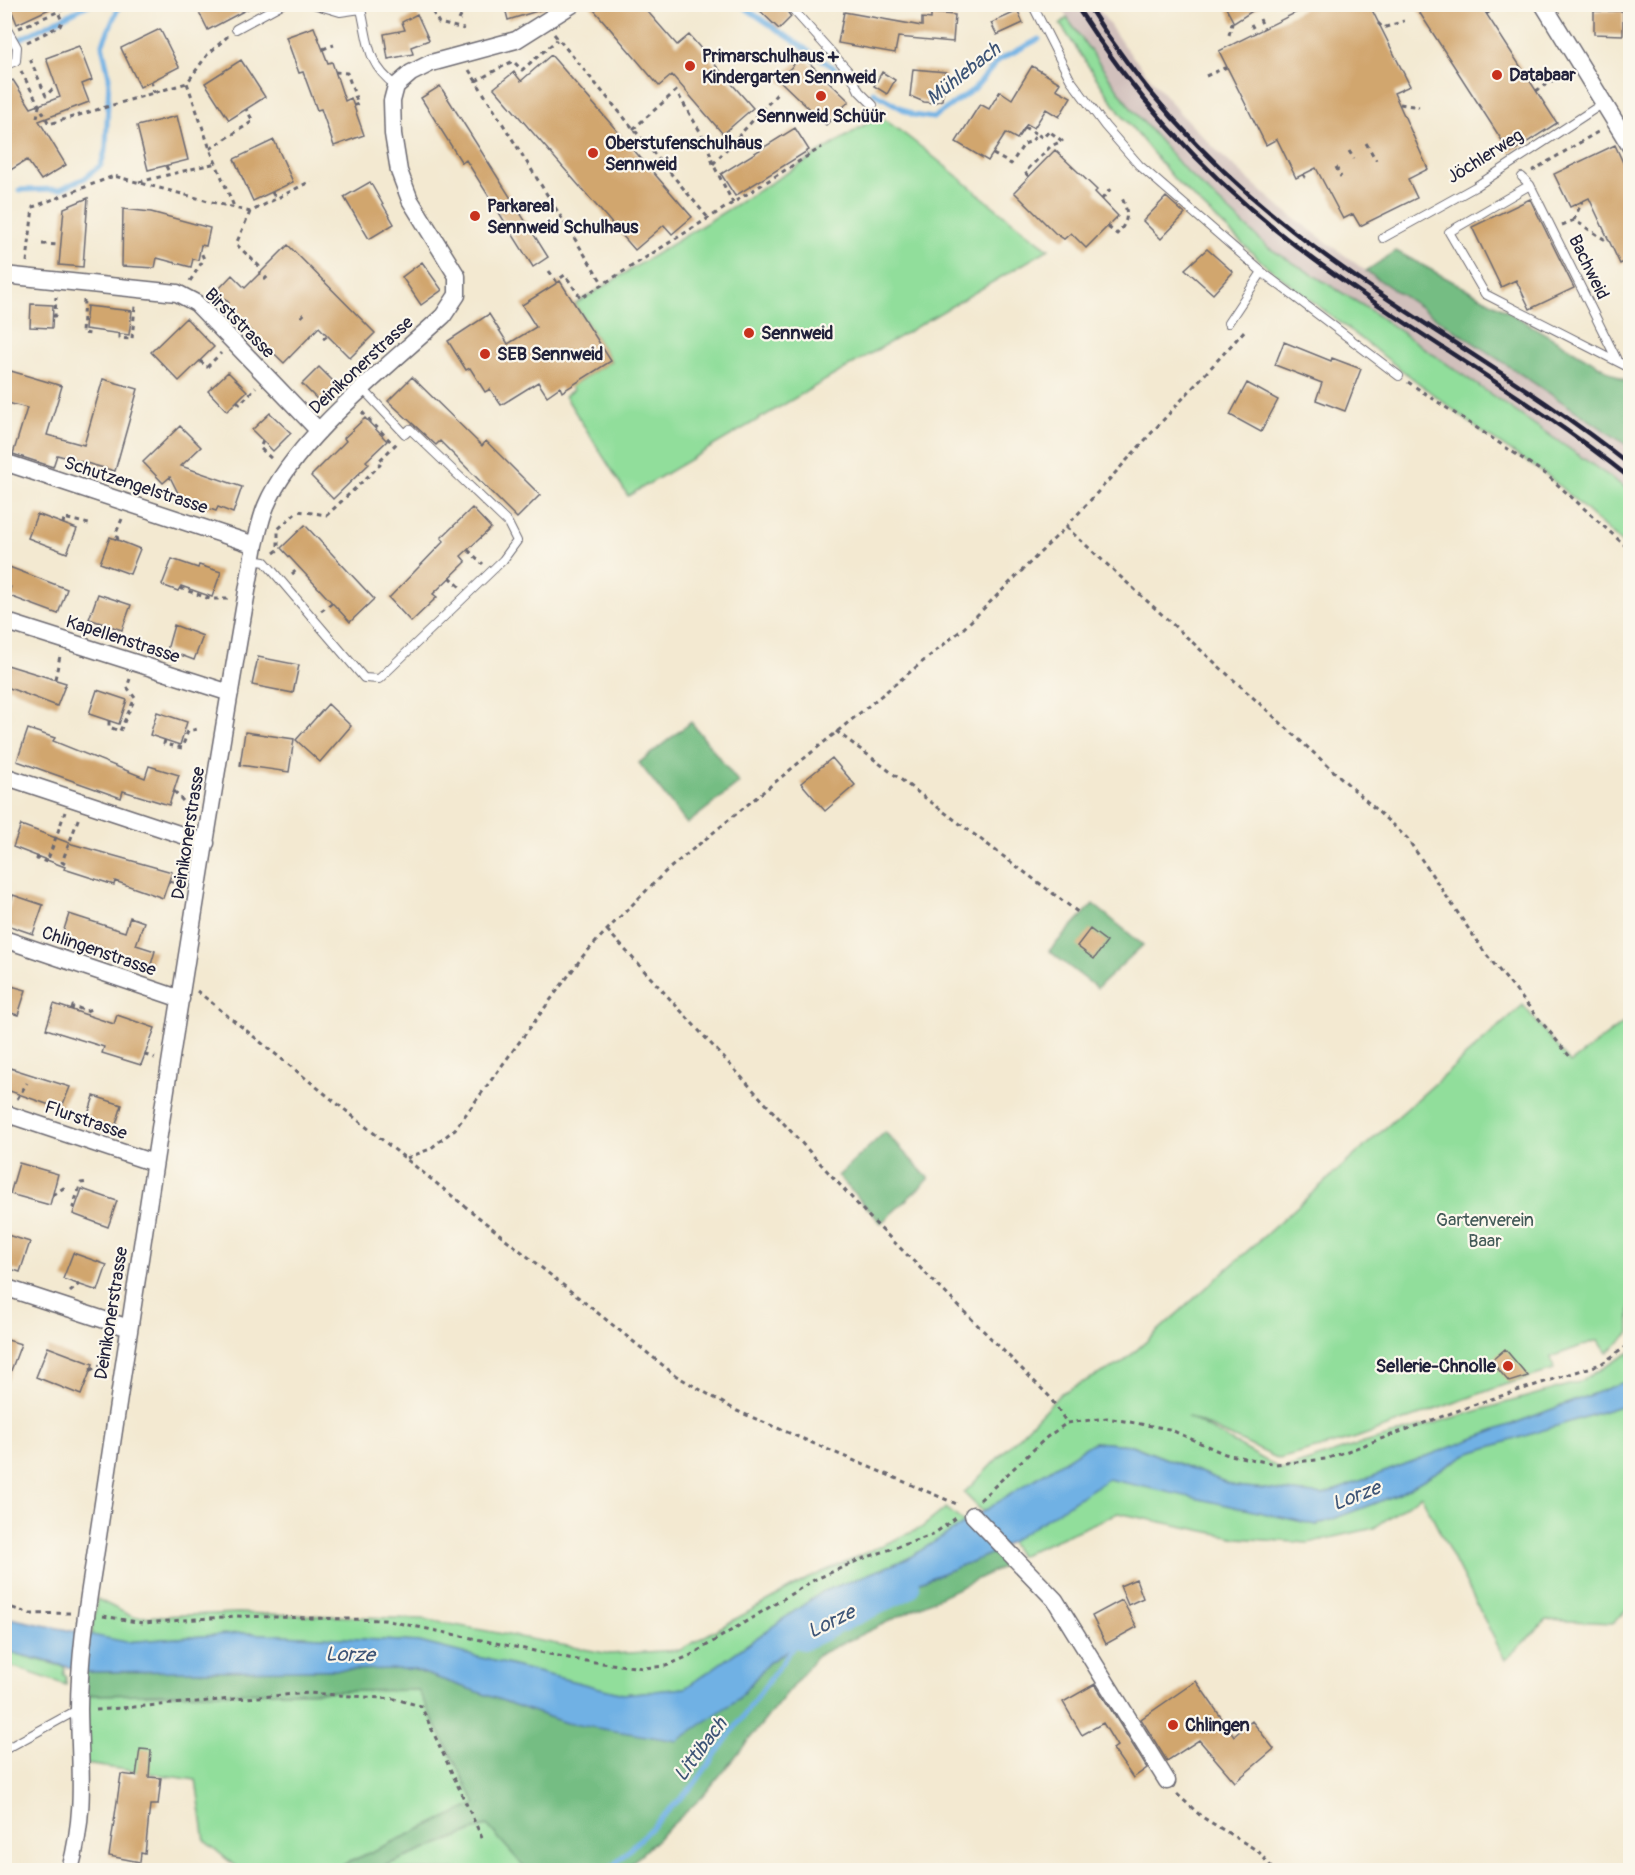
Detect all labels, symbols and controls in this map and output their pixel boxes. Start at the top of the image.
water label: Mühlebach [921,36,1007,110]
place label: Primarschulhaus + Kindergarten Sennweid [702,45,877,89]
marker: Primarschulhaus + Kindergarten Sennweid [683,59,697,73]
place label: Databaar [1509,64,1576,87]
marker: Databaar [1490,68,1504,82]
marker: Sennweid Schüür [814,89,828,103]
place label: Sennweid Schüür [756,105,886,128]
street label: Jöchlerweg [1443,124,1528,189]
place label: Oberstufenschulhaus Sennweid [605,132,763,176]
marker: Oberstufenschulhaus Sennweid [586,146,600,160]
place label: Parkareal Sennweid Schulhaus [487,195,639,239]
marker: Parkareal Sennweid Schulhaus [468,209,482,223]
street label: Bachweid [1563,231,1614,303]
street label: Birststrasse [200,283,280,363]
street label: Deinikonerstrasse [304,311,418,420]
place label: Sennweid [761,322,834,345]
marker: Sennweid [742,326,756,340]
place label: SEB Sennweid [497,343,604,366]
marker: SEB Sennweid [478,347,492,361]
street label: Schutzengelstrasse [61,451,211,520]
street label: Kapellenstrasse [63,610,183,669]
street label: Deinikonerstrasse [167,765,210,901]
street label: Chlingenstrasse [39,921,159,982]
street label: Flurstrasse [42,1096,130,1145]
park label: Gartenverein Baar [1436,1209,1534,1253]
street label: Deinikonerstrasse [90,1245,133,1381]
place label: Sellerie-Chnolle [1376,1355,1497,1378]
marker: Sellerie-Chnolle [1501,1359,1515,1373]
water label: Lorze [1329,1474,1386,1516]
water label: Lorze [804,1598,861,1644]
water label: Lorze [325,1642,377,1667]
water label: Littibach [668,1711,733,1786]
place label: Chlingen [1185,1714,1250,1737]
marker: Chlingen [1166,1718,1180,1732]

